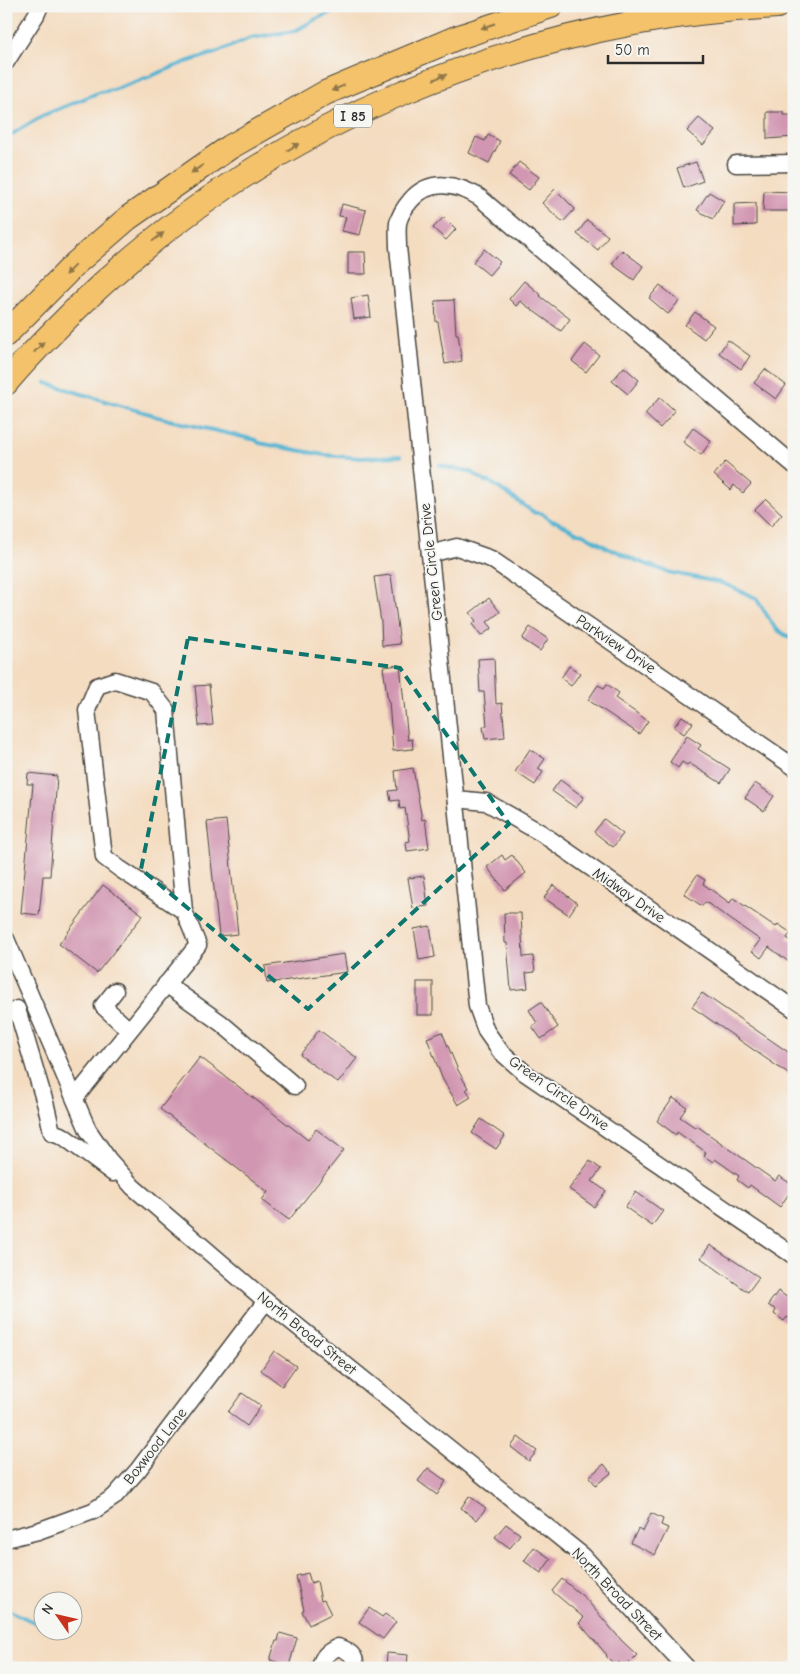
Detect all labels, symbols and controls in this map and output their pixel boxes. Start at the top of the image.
one-way arrow [480,22,495,30]
scale bar [608,32,702,64]
text: 50 m [615,41,650,59]
one-way arrow [432,73,447,80]
one-way arrow [331,84,345,92]
road number: I 85 [334,104,372,128]
one-way arrow [287,142,300,151]
one-way arrow [191,164,204,174]
one-way arrow [151,232,165,242]
one-way arrow [64,263,76,275]
one-way arrow [33,342,45,354]
street label: Green Circle Drive [416,502,446,622]
street label: Parkview Drive [573,611,660,678]
street label: Midway Drive [589,863,669,927]
street label: Green Circle Drive [505,1052,613,1135]
street label: North Broad Street [254,1288,361,1379]
street label: Boxwood Lane [120,1404,191,1488]
street label: North Broad Street [568,1544,666,1645]
north arrow [32,1592,82,1642]
text: N [38,1600,57,1618]

